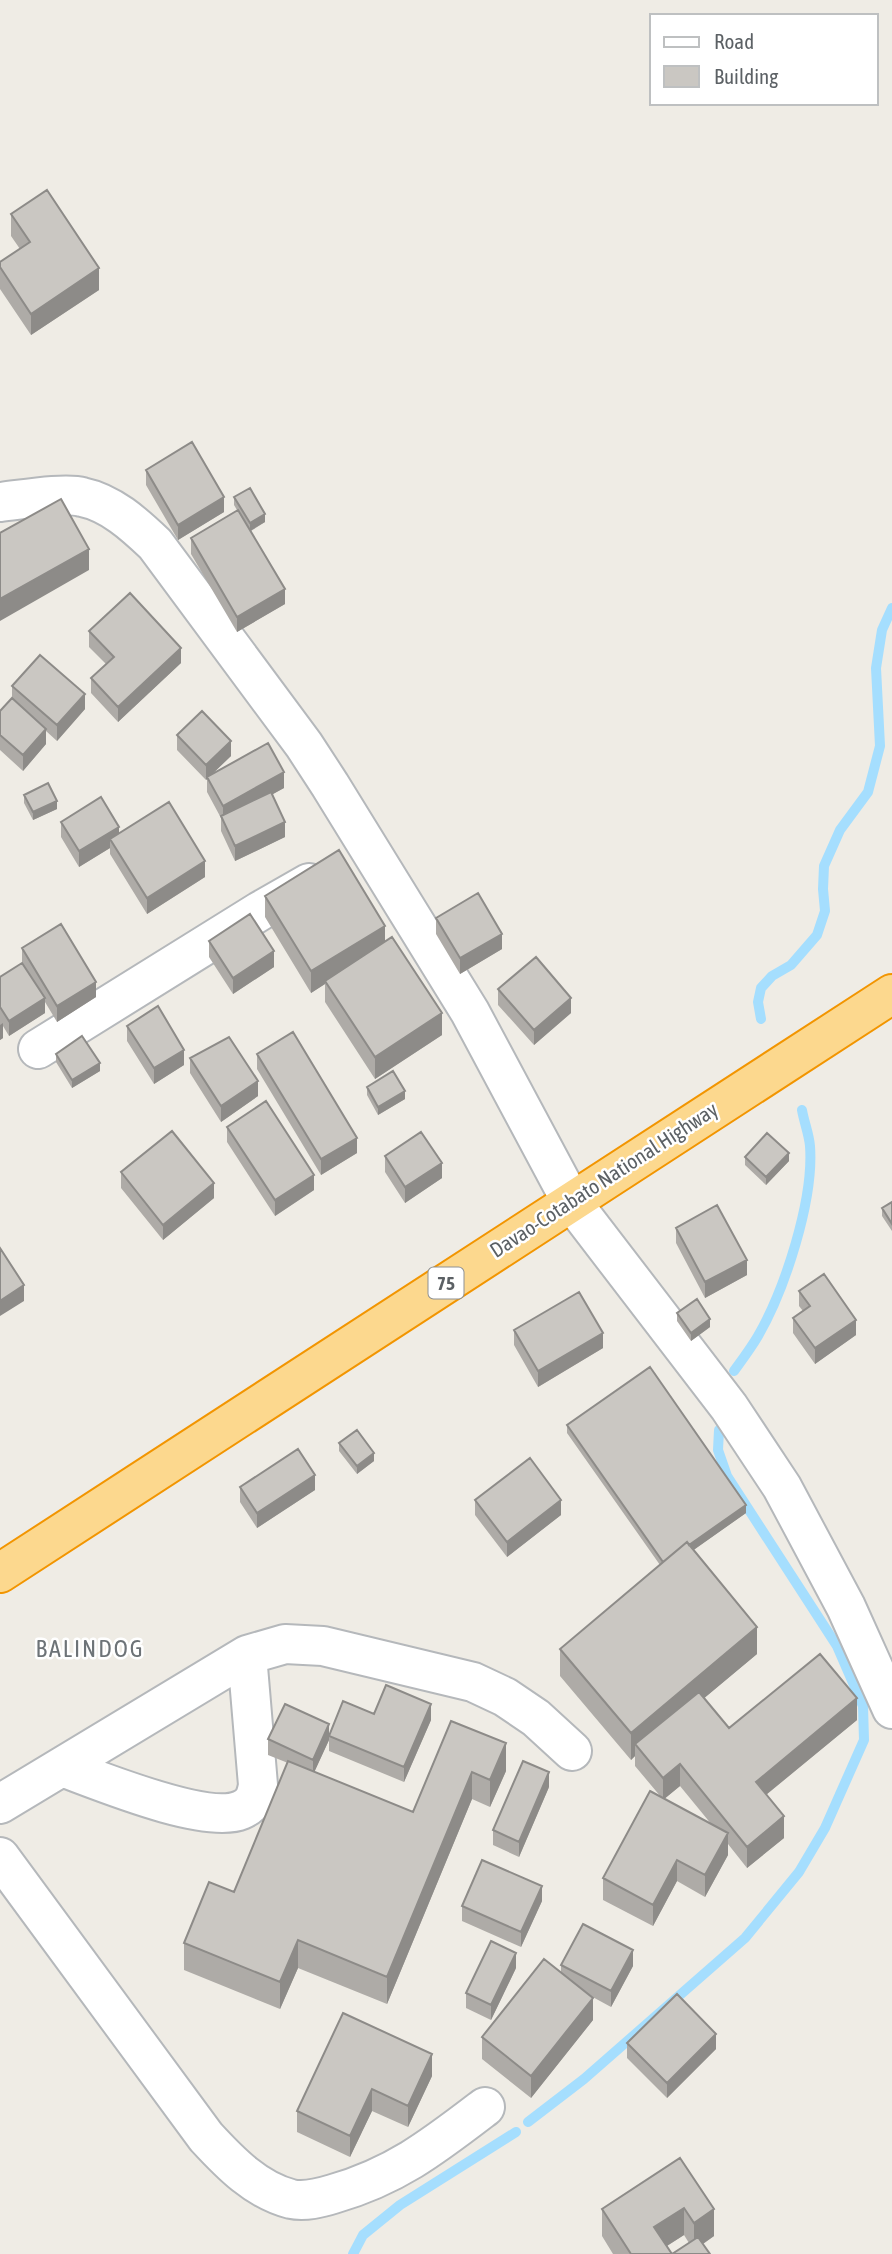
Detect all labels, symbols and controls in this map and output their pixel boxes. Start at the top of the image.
legend [650,14,878,105]
text: Road [714,29,754,53]
text: Building [714,64,778,88]
street label: Davao-Cotabato National Highway [485,1096,722,1262]
road number: 75 [428,1268,464,1298]
district label: BALINDOG [36,1635,144,1662]

